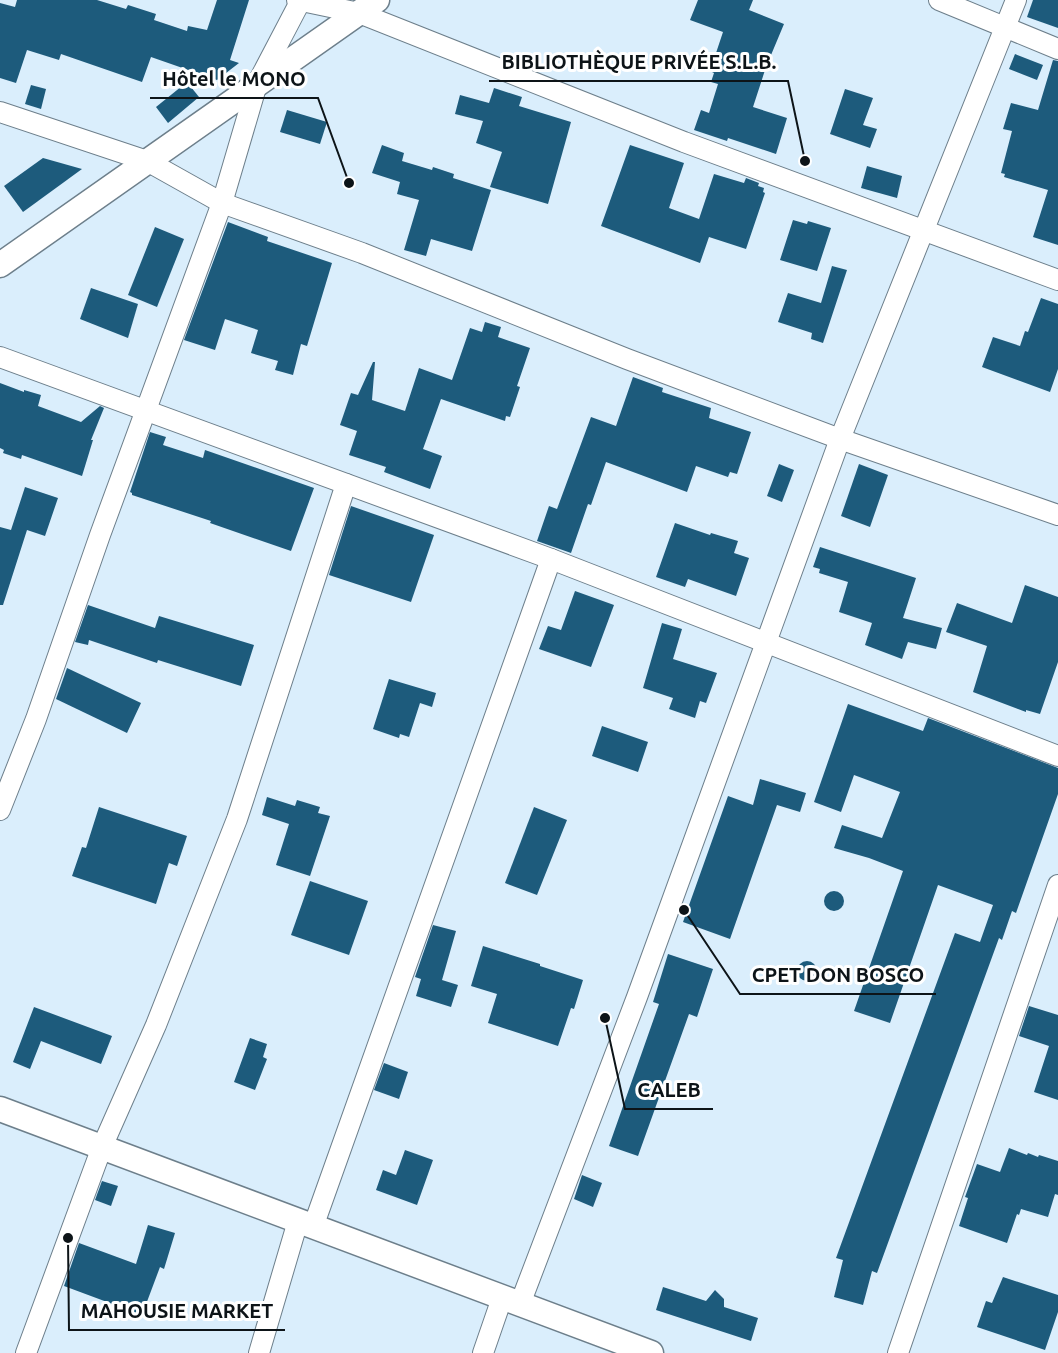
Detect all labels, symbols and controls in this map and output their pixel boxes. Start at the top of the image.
callout: BIBLIOTHÈQUE PRIVÉE S.L.B. [489,43,788,81]
text: BIBLIOTHÈQUE PRIVÉE S.L.B. [502,49,777,73]
callout: Hôtel le MONO [150,60,318,98]
text: Hôtel le MONO [162,67,306,90]
callout: CPET DON BOSCO [740,956,936,994]
text: CPET DON BOSCO [752,963,924,986]
callout: CALEB [625,1071,713,1109]
text: CALEB [637,1078,701,1101]
callout: MAHOUSIE MARKET [69,1292,285,1330]
text: MAHOUSIE MARKET [81,1299,273,1322]

